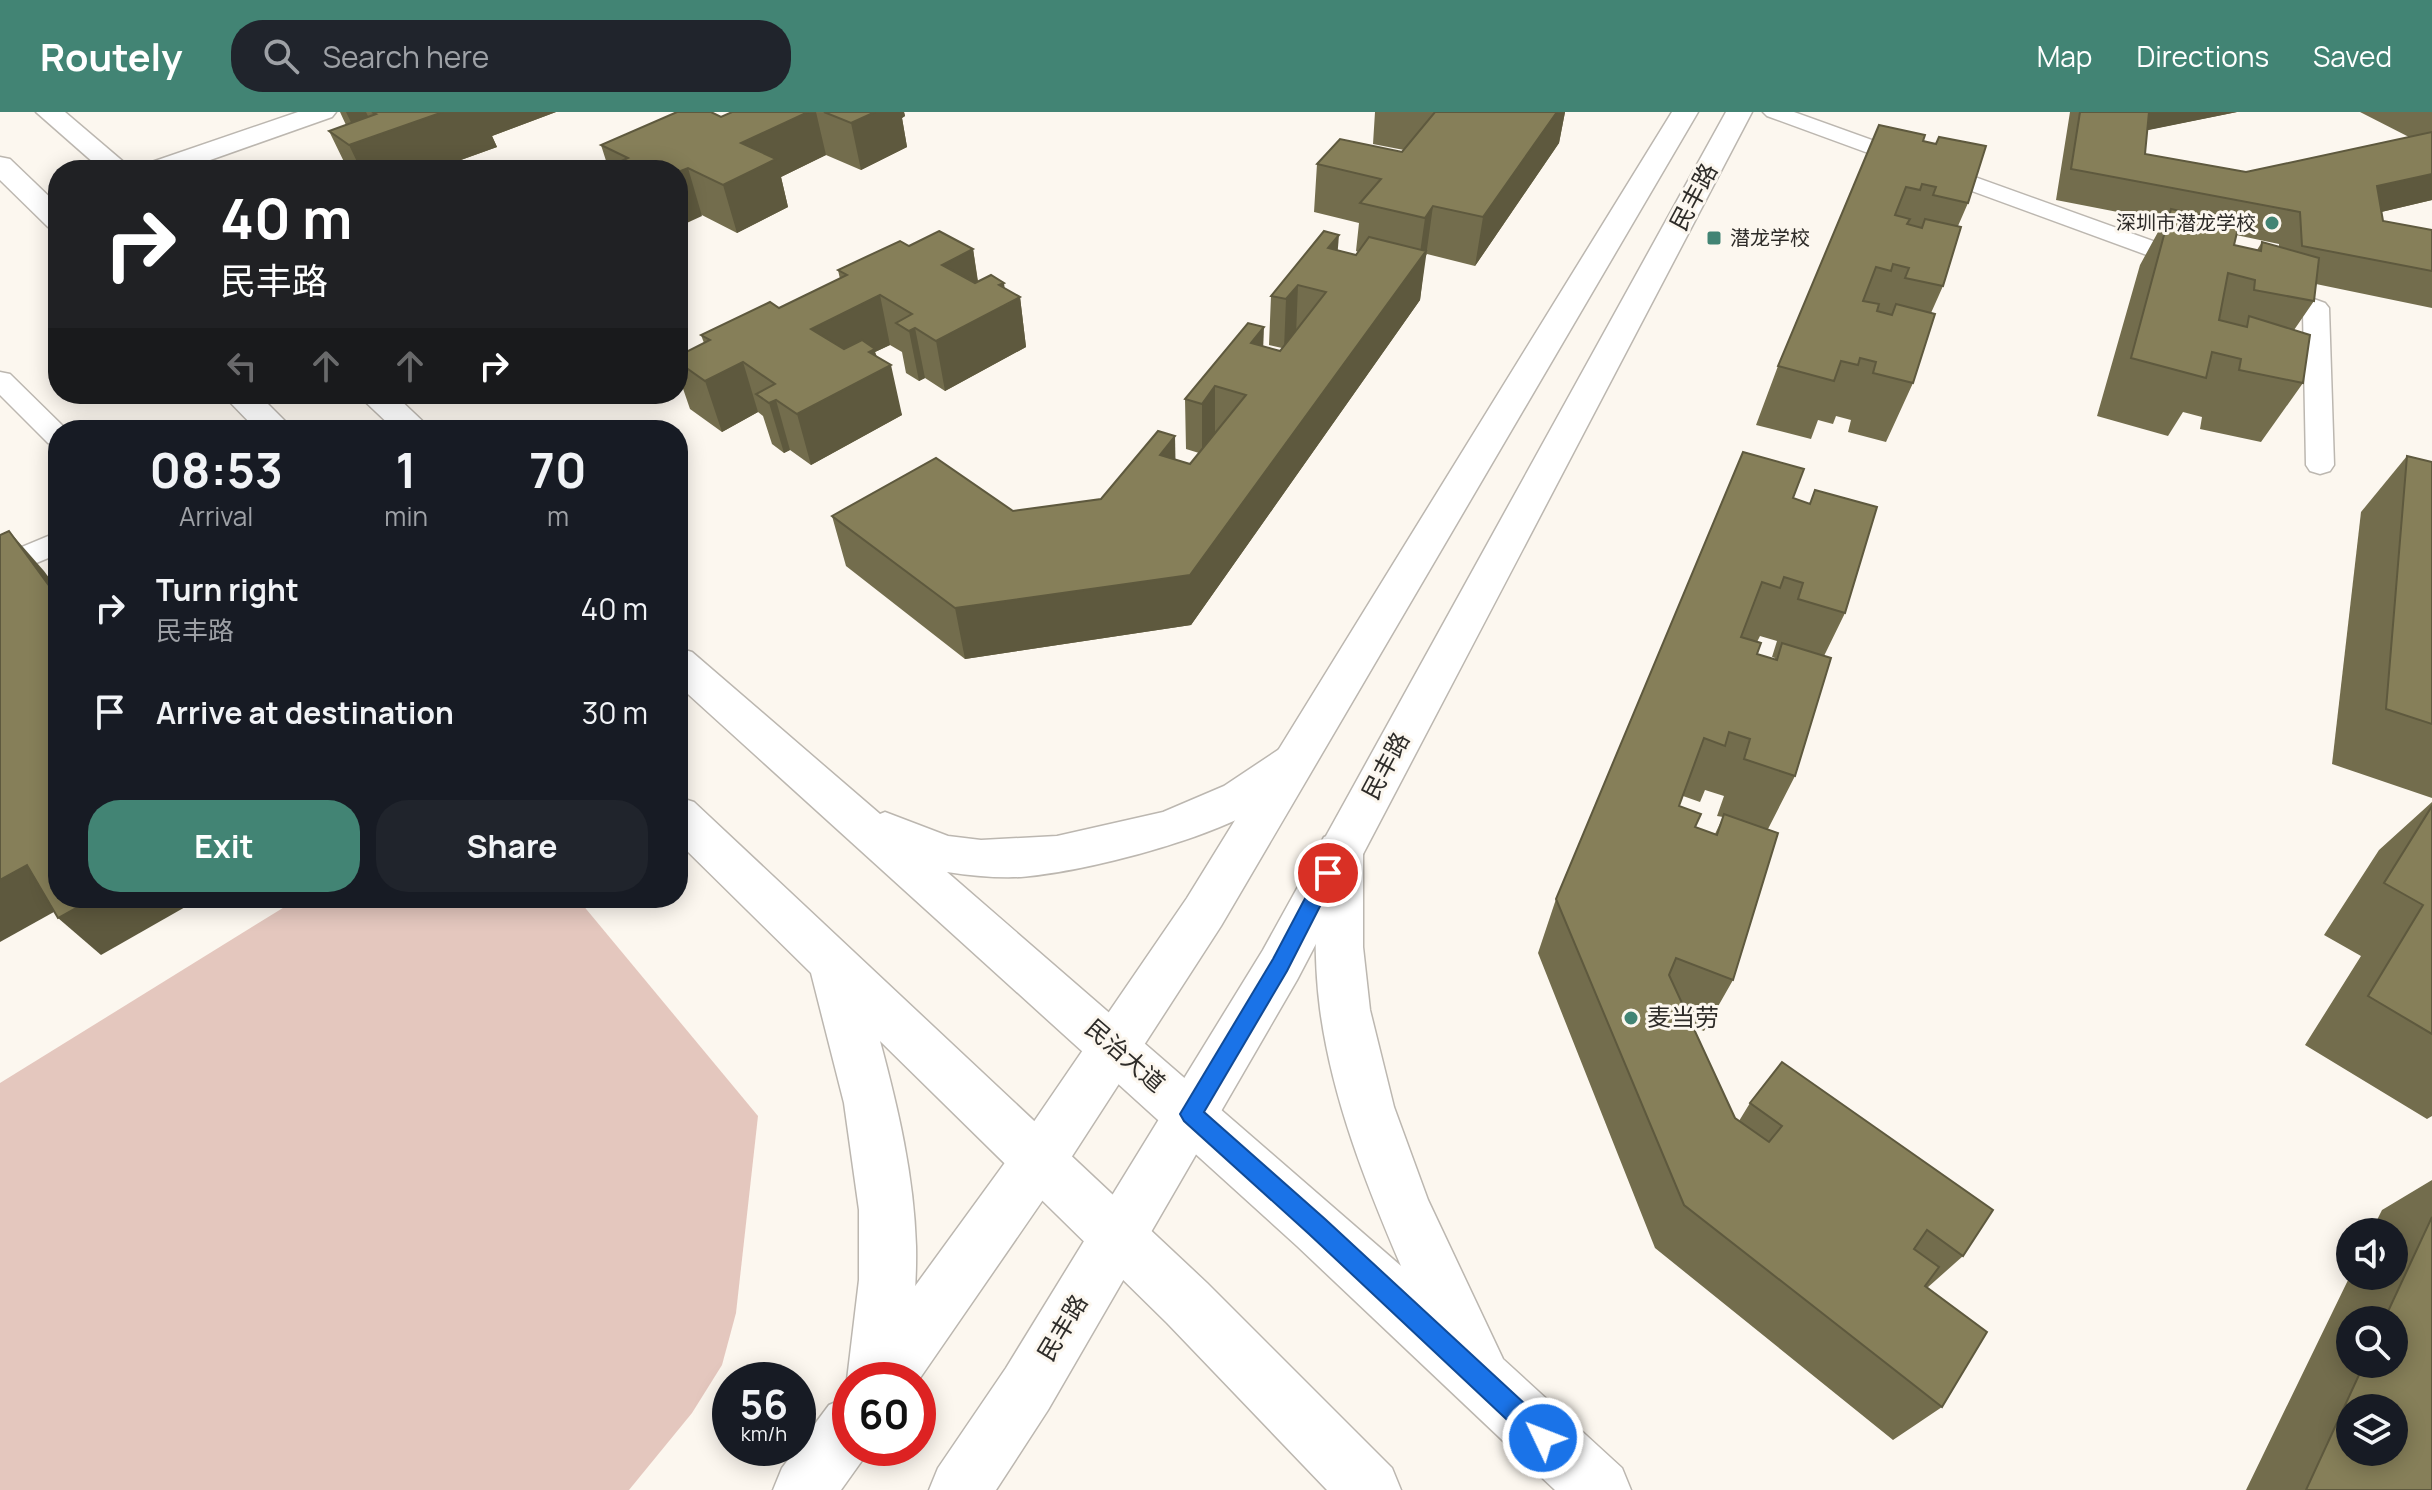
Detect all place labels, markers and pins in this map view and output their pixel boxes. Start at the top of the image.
place label: 深圳市潜龙学校 [2116,209,2256,236]
marker: 深圳市潜龙学校 [2263,214,2281,232]
place label: 潜龙学校 [1730,224,1810,251]
marker: 潜龙学校 [1705,229,1723,247]
pin [1294,839,1362,907]
place label: 麦当劳 [1647,1000,1719,1033]
marker: 麦当劳 [1622,1009,1640,1027]

